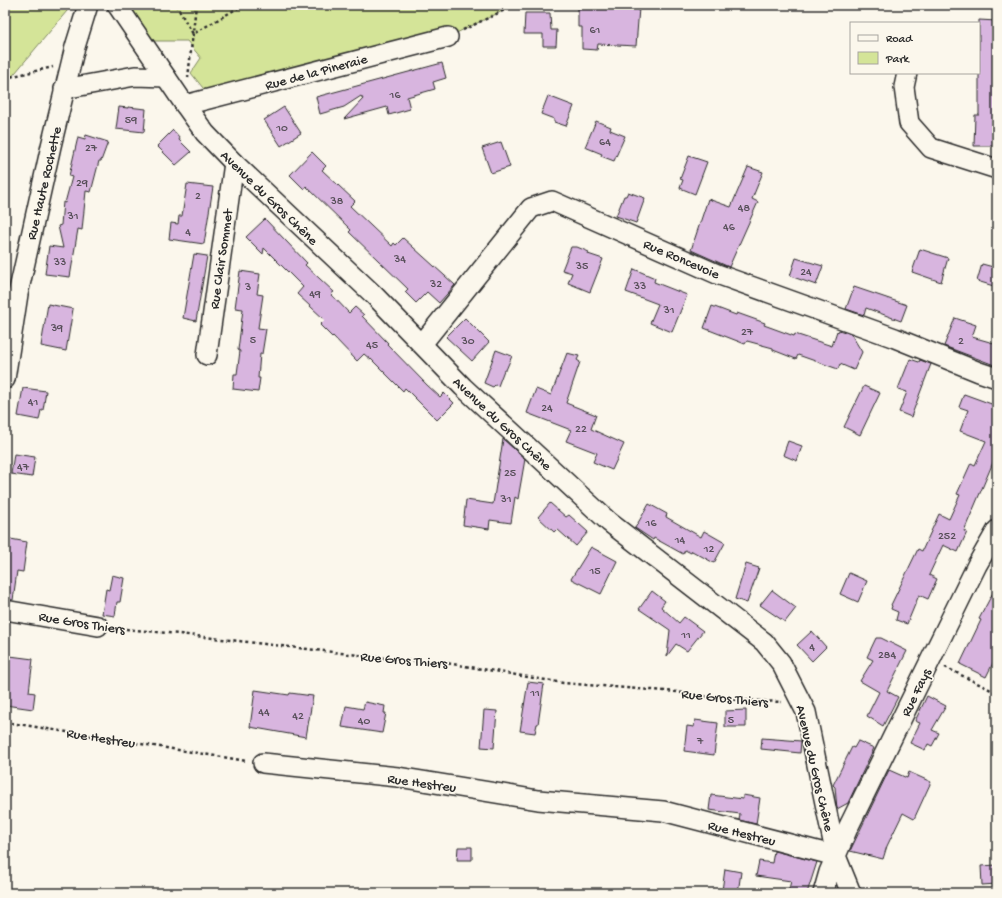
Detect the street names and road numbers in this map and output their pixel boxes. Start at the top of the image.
street label: Rue de la Pineraie [264,51,370,95]
street label: Rue Haute Rochette [24,124,67,242]
street label: Avenue du Gros Chêne [216,148,321,250]
street label: Rue Clair Sommet [207,207,238,310]
street label: Rue Roncevoie [640,237,723,284]
street label: Avenue du Gros Chêne [448,375,555,476]
street label: Rue Gros Thiers [37,609,127,640]
street label: Rue Gros Thiers [360,649,449,674]
street label: Rue Fays [898,665,937,720]
street label: Rue Gros Thiers [680,686,770,713]
street label: Avenue du Gros Chêne [791,704,837,834]
street label: Rue Hestreu [65,726,137,753]
street label: Rue Hestreu [386,771,458,798]
street label: Rue Hestreu [706,818,777,851]

